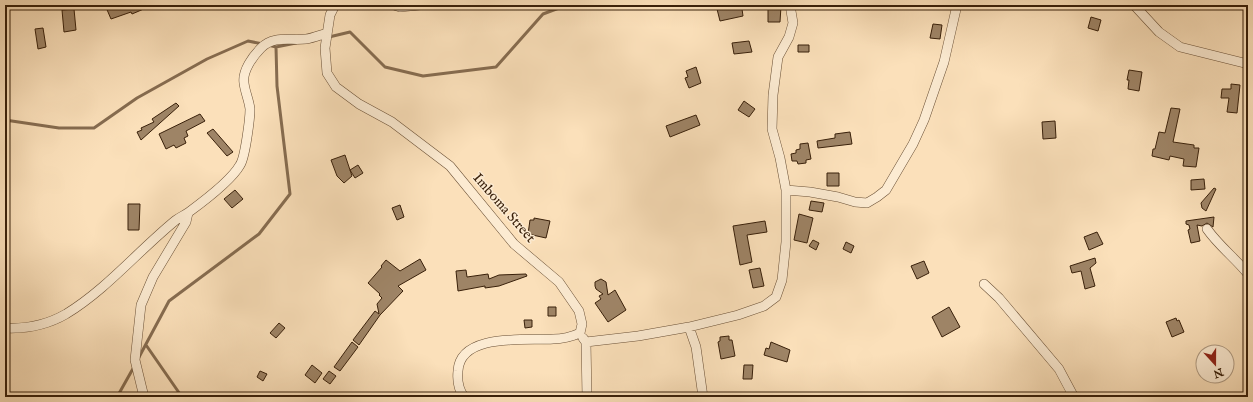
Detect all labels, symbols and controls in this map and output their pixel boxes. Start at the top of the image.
street label: Imboma Street [469,169,539,247]
north arrow [1195,344,1235,384]
text: N [1211,364,1226,381]

